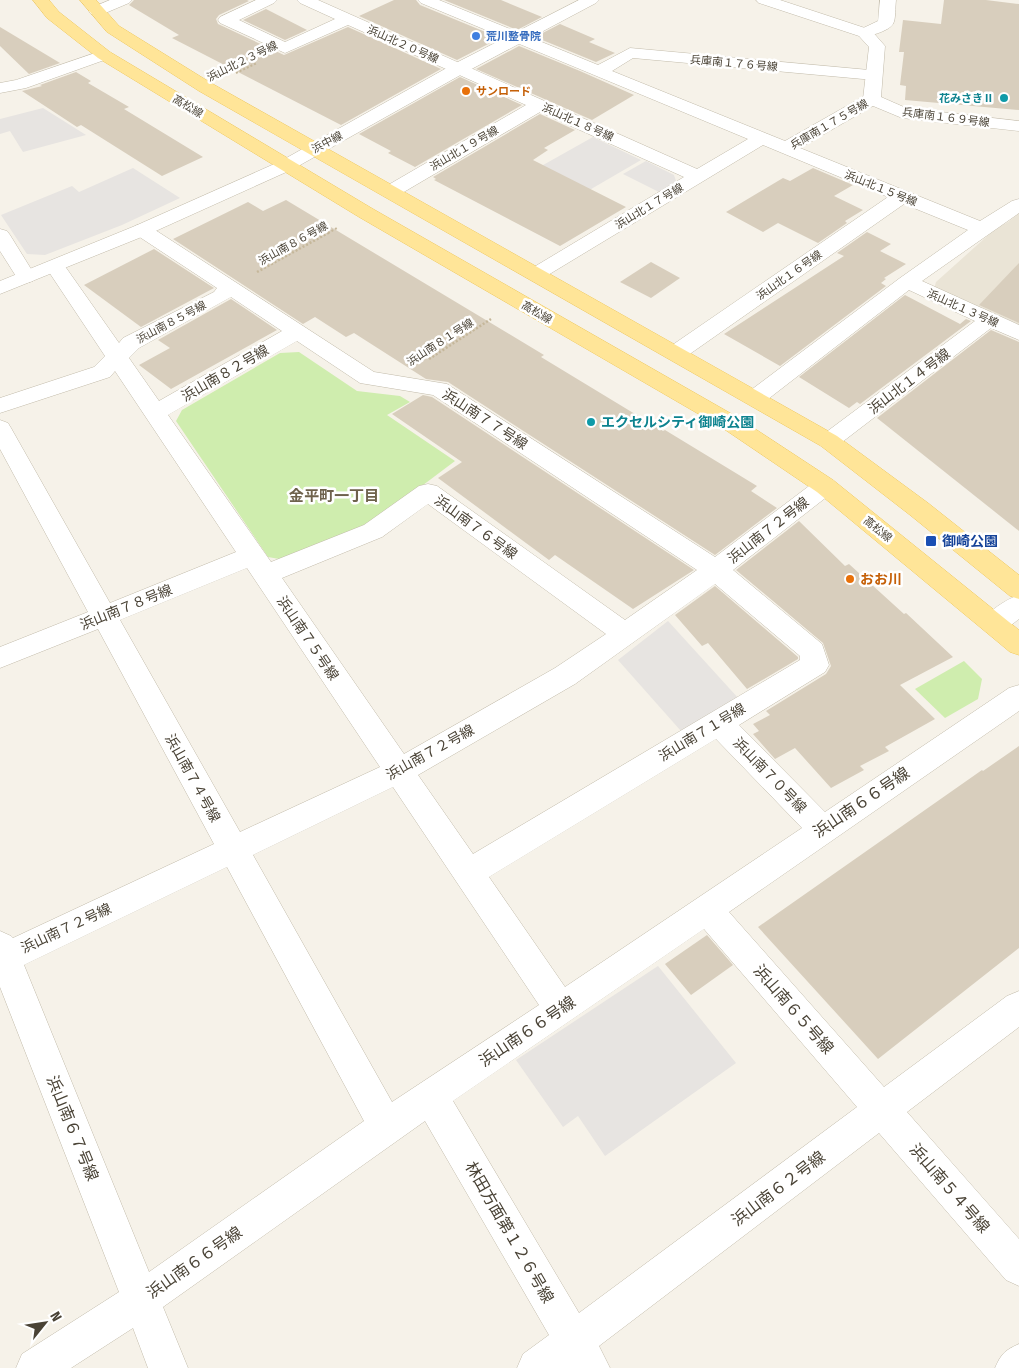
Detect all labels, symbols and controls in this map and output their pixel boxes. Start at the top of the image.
street label: 浜山北２０号線 [365,23,441,66]
marker: 荒川整骨院 [470,30,482,42]
place label: 荒川整骨院 [486,30,541,43]
street label: 浜山北２３号線 [205,39,280,84]
street label: 兵庫南１７６号線 [690,53,778,74]
marker: サンロード [460,85,472,97]
place label: サンロード [476,85,531,98]
street label: 高松線 [170,92,205,120]
place label: 花みさきⅡ [939,92,994,105]
marker: 花みさきⅡ [998,92,1010,104]
street label: 兵庫南１７５号線 [788,97,871,152]
street label: 浜山北１８号線 [540,101,616,144]
street label: 兵庫南１６９号線 [901,106,990,129]
street label: 浜山北１９号線 [428,124,501,173]
street label: 浜中線 [310,129,345,156]
street label: 浜山北１５号線 [843,168,919,209]
street label: 浜山北１７号線 [613,181,686,232]
street label: 浜山南８６号線 [256,219,330,268]
street label: 浜山北１６号線 [754,248,825,303]
street label: 浜山北１３号線 [925,287,1001,330]
street label: 浜山南８５号線 [134,299,208,346]
street label: 高松線 [519,299,554,326]
street label: 浜山南８１号線 [404,316,476,369]
street label: 浜山南８２号線 [179,342,272,405]
street label: 浜山北１４号線 [865,345,954,418]
street label: 浜山南７７号線 [439,386,530,453]
place label: エクセルシティ御崎公園 [601,414,754,431]
marker: エクセルシティ御崎公園 [585,416,597,428]
district label: 金平町一丁目 [289,487,379,505]
street label: 浜山南７６号線 [431,492,520,563]
street label: 浜山南７２号線 [724,494,812,567]
street label: 高松線 [861,514,895,545]
place label: 御崎公園 [942,533,998,550]
marker: 御崎公園 [924,534,938,548]
place label: おお川 [860,571,902,588]
marker: おお川 [844,573,856,585]
street label: 浜山南７８号線 [78,581,175,634]
street label: 浜山南７５号線 [273,593,342,684]
street label: 浜山南７１号線 [656,700,749,765]
street label: 浜山南７２号線 [383,721,477,784]
street label: 浜山南７４号線 [161,731,224,825]
street label: 浜山南７０号線 [729,734,810,816]
street label: 浜山南６６号線 [810,763,913,842]
street label: 浜山南７２号線 [18,900,114,957]
street label: 浜山南６５号線 [750,961,838,1058]
street label: 浜山南６６号線 [476,992,579,1071]
street label: 浜山南６７号線 [43,1073,102,1184]
street label: 浜山南５４号線 [906,1140,994,1237]
street label: 浜山南６２号線 [728,1147,829,1230]
street label: 林田方面第１２６号線 [461,1158,558,1306]
street label: 浜山南６６号線 [143,1223,246,1302]
north arrow [20,1298,70,1348]
text: N [46,1309,65,1325]

